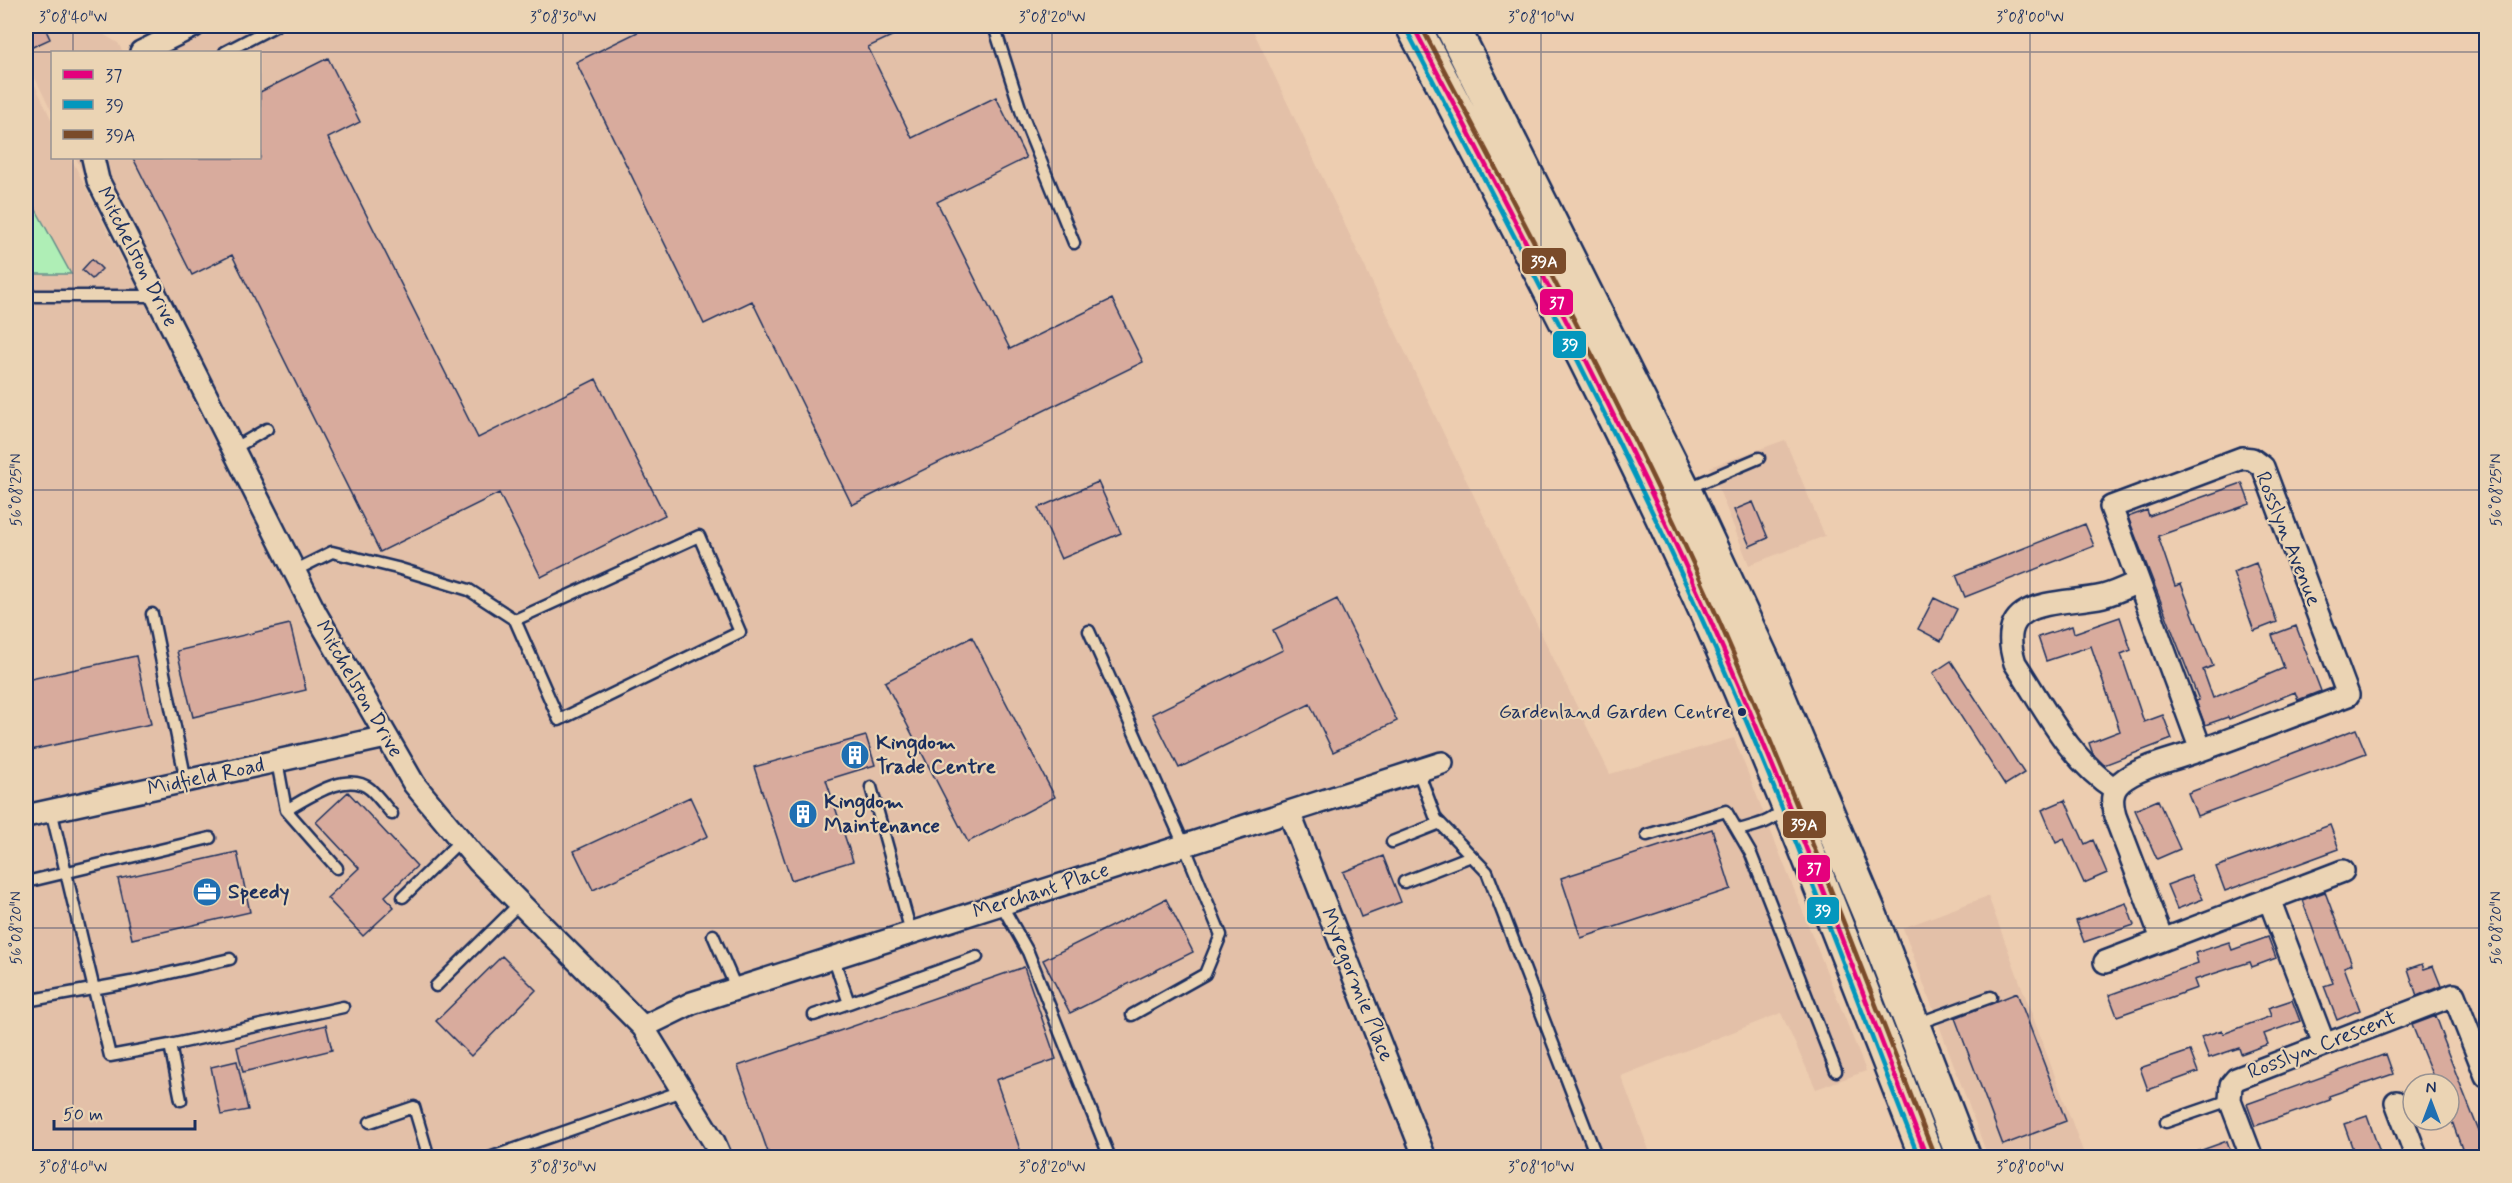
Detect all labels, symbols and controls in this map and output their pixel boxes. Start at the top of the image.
text: 3°08'40"W [39,8,107,28]
text: 3°08'30"W [530,8,596,28]
text: 3°08'20"W [1019,8,1085,28]
text: 3°08'10"W [1508,8,1574,28]
text: 3°08'00"W [1996,8,2064,28]
legend [51,51,261,159]
text: 37 [105,64,122,88]
text: 39 [105,94,124,118]
text: 39A [105,124,136,148]
street label: Mitchelston Drive [90,182,184,332]
line badge: 39A [1521,247,1567,275]
text: 39A [1530,252,1558,273]
line badge: 37 [1539,288,1574,316]
text: 37 [1549,293,1565,314]
line badge: 39 [1552,330,1587,359]
text: 39 [1562,335,1578,356]
text: 56°08'25"N [7,454,27,526]
text: 56°08'25"N [2487,454,2507,526]
street label: Rosslyn Avenue [2248,468,2328,610]
street label: Mitchelston Drive [308,615,410,763]
place label: Gardenland Garden Centre [1499,699,1731,726]
marker: Gardenland Garden Centre [1736,706,1748,718]
place label: Kingdom Trade Centre [876,729,997,781]
building icon: Kingdom Trade Centre [839,739,871,771]
street label: Midfield Road [145,751,267,803]
place label: Kingdom Maintenance [824,788,940,840]
building icon: Kingdom Maintenance [787,798,819,830]
line badge: 39A [1782,810,1827,839]
text: 39A [1790,815,1818,836]
line badge: 37 [1797,854,1831,883]
street label: Merchant Place [969,856,1113,926]
text: 37 [1806,859,1822,880]
office icon: Speedy [191,876,223,908]
place label: Speedy [228,878,290,906]
text: 56°08'20"N [7,891,27,965]
text: 56°08'20"N [2487,891,2507,965]
line badge: 39 [1806,896,1840,925]
text: 39 [1815,901,1831,922]
street label: Myregormie Place [1313,904,1401,1066]
street label: Rosslyn Crescent [2244,1004,2401,1086]
north arrow [2401,1072,2461,1132]
text: N [2426,1078,2436,1099]
scale bar [54,1093,195,1131]
text: 50 m [63,1103,103,1127]
text: 3°08'40"W [39,1158,107,1178]
text: 3°08'30"W [530,1158,596,1178]
text: 3°08'20"W [1019,1158,1085,1178]
text: 3°08'10"W [1508,1158,1574,1178]
text: 3°08'00"W [1996,1158,2064,1178]

